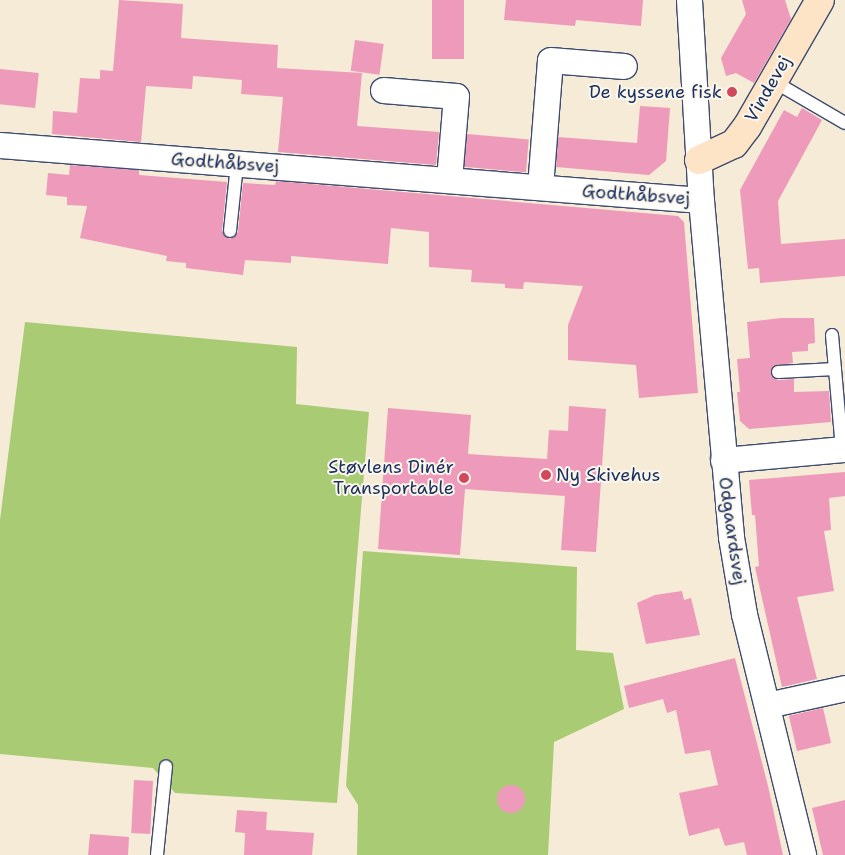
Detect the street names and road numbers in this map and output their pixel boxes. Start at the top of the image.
street label: Vindevej [740,52,796,126]
street label: Godthåbsvej [170,148,280,178]
street label: Godthåbsvej [581,180,691,210]
street label: Odgaardsvej [714,476,750,586]

